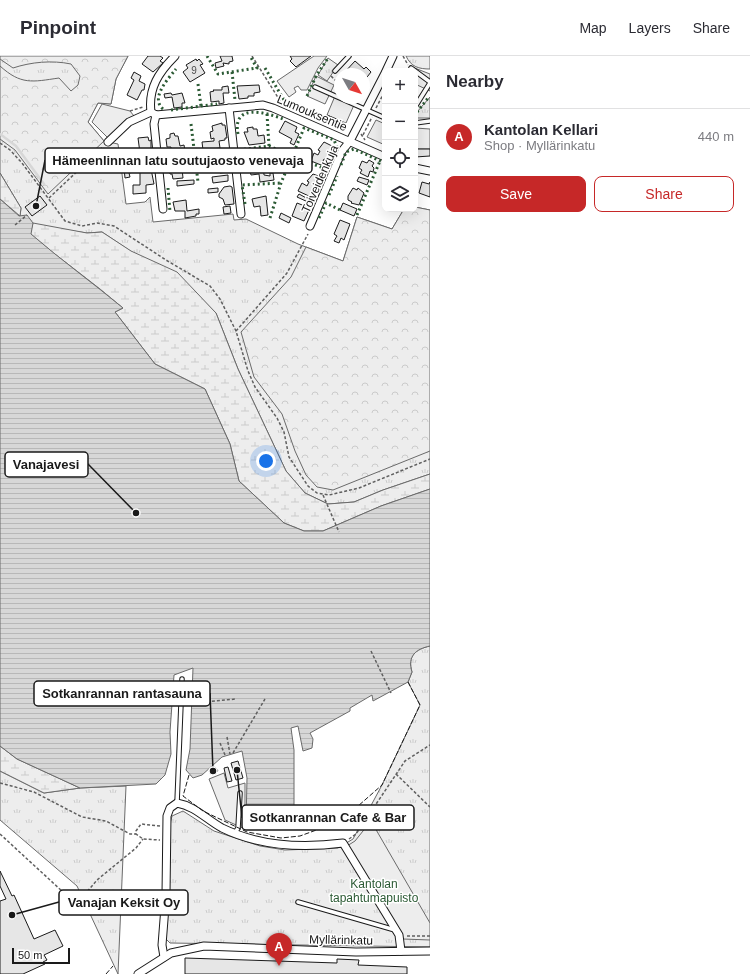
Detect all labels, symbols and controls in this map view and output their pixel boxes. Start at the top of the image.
text: Pinpoint [20,17,96,38]
text: Map [579,20,607,36]
text: Layers [629,20,671,36]
text: Share [693,20,730,36]
house number: 9 [191,65,197,76]
north arrow [334,68,370,104]
map controls [382,68,418,212]
button: + [382,68,418,104]
text: Nearby [446,72,504,91]
street label: Lumouksentie [275,92,349,134]
button: − [382,104,418,140]
text: Kantolan Kellari [484,121,598,138]
text: A [454,129,464,144]
text: 440 m [698,129,734,144]
text: Shop · Myllärinkatu [484,138,595,153]
button: locate [382,140,418,176]
street label: Toiveidenkuja [299,143,341,215]
callout: Hämeenlinnan latu soutujaosto venevaja [45,148,312,173]
text: Hämeenlinnan latu soutujaosto venevaja [52,153,304,168]
button: layers [382,176,418,212]
button: Save [446,176,586,212]
button: Share [594,176,734,212]
your location [256,451,276,471]
callout: Vanajavesi [5,452,88,477]
text: Vanajavesi [13,457,79,472]
callout: Sotkanrannan rantasauna [34,681,210,706]
text: Sotkanrannan rantasauna [42,686,203,701]
callout: Sotkanrannan Cafe & Bar [242,805,414,830]
text: Sotkanrannan Cafe & Bar [250,810,406,825]
park label: Kantolan tapahtumapuisto [330,877,419,905]
callout: Vanajan Keksit Oy [59,890,188,915]
text: Vanajan Keksit Oy [68,895,181,910]
street label: Myllärinkatu [309,932,373,948]
pin: A [266,933,292,966]
scale bar [12,946,70,965]
text: 50 m [18,949,42,961]

